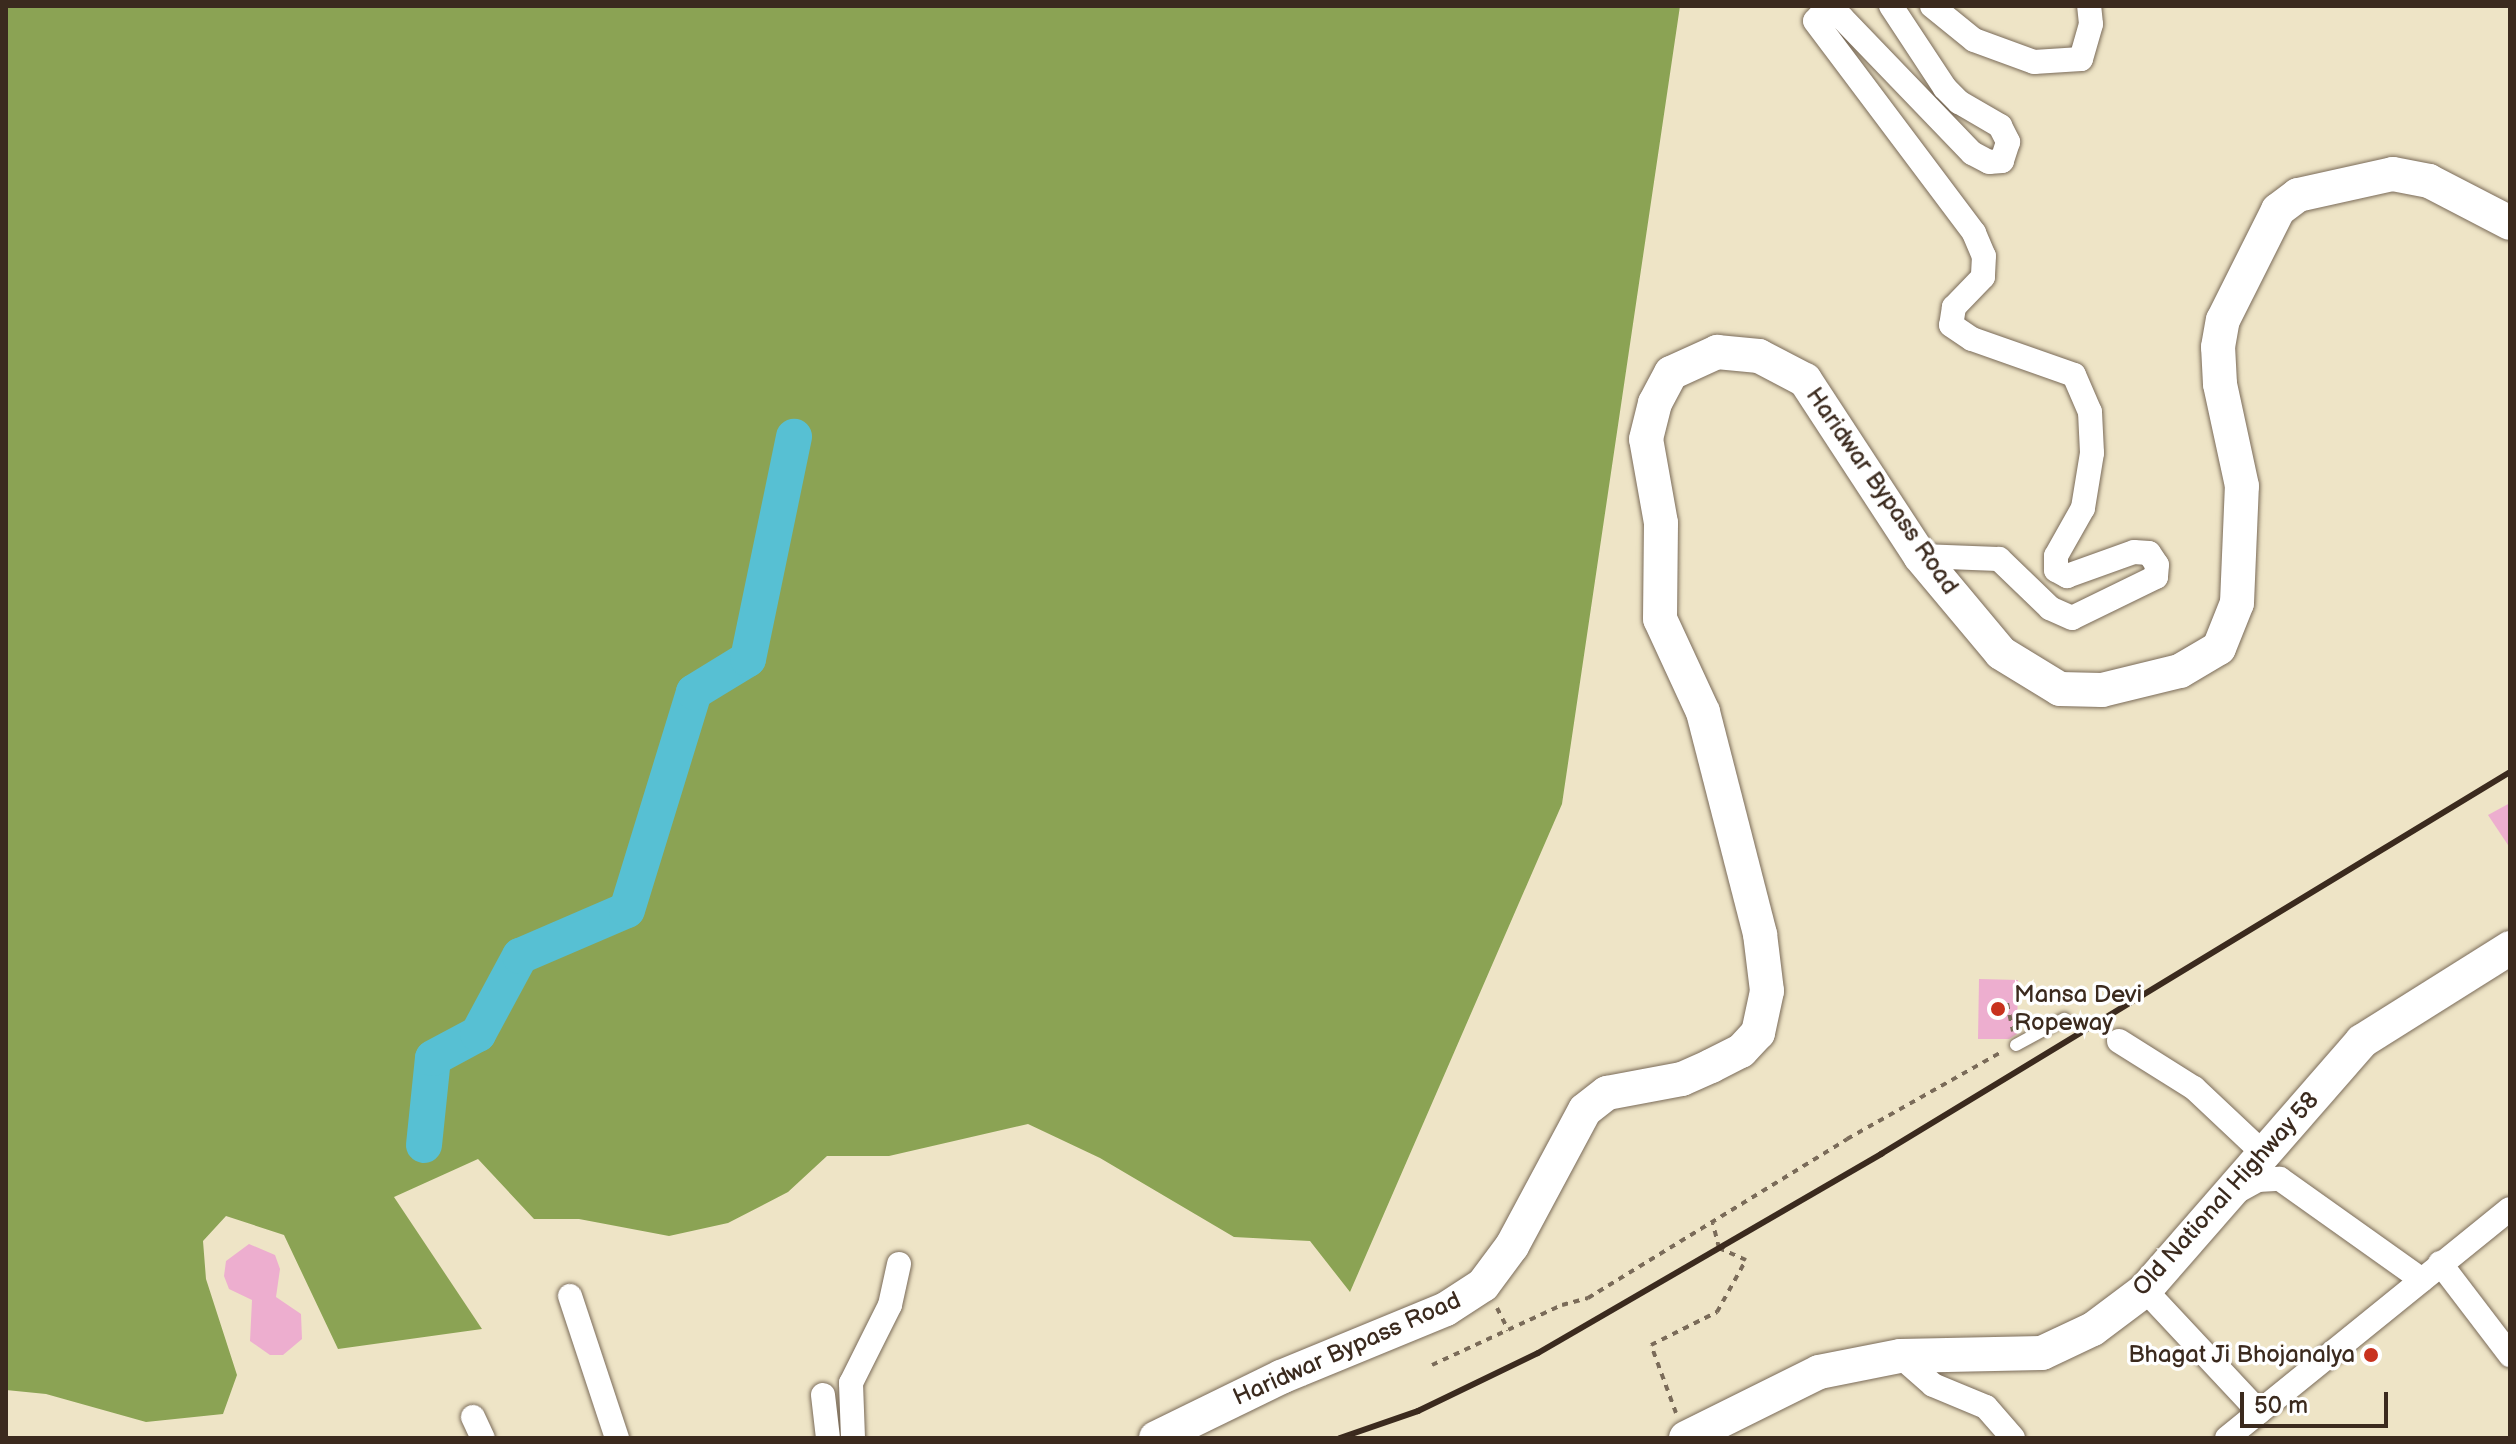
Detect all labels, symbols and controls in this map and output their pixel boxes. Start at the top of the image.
street label: Haridwar Bypass Road [1800,382,1964,600]
place label: Mansa Devi Ropeway [2014,981,2142,1037]
marker: Mansa Devi Ropeway [1989,1000,2007,1018]
street label: Old National Highway 58 [2126,1086,2326,1302]
street label: Haridwar Bypass Road [1229,1286,1465,1412]
place label: Bhagat Ji Bhojanalya [2127,1341,2355,1369]
marker: Bhagat Ji Bhojanalya [2362,1346,2380,1364]
scale bar [2244,1376,2392,1426]
text: 50 m [2254,1391,2308,1420]

